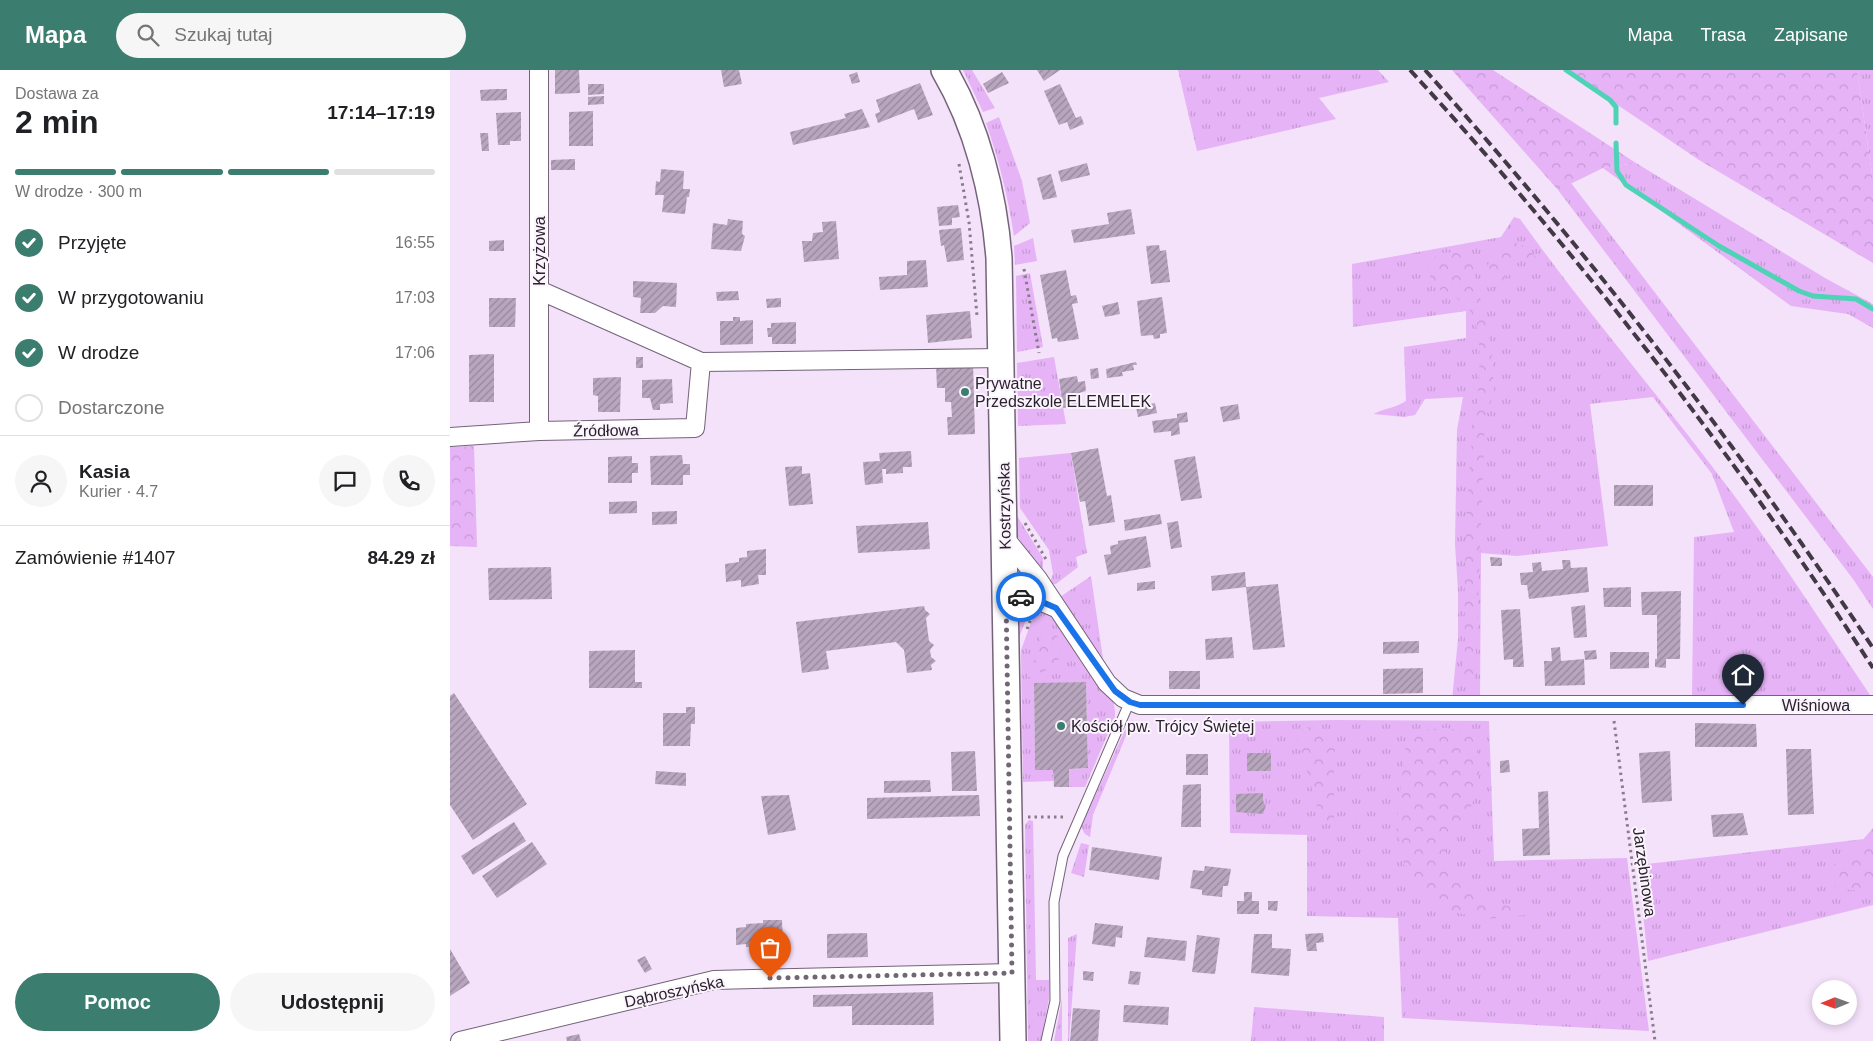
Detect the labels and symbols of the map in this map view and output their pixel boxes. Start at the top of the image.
street label: Krzyżowa [531,216,548,286]
place label: Prywatne Przedszkole ELEMELEK [975,375,1151,410]
marker: Prywatne Przedszkole ELEMELEK [959,386,971,398]
street label: Źródłowa [573,420,639,440]
street label: Kostrzyńska [995,462,1014,550]
courier [996,572,1046,622]
pin [1722,654,1764,705]
street label: Wiśniowa [1782,697,1850,714]
place label: Kościół pw. Trójcy Świętej [1071,717,1254,735]
marker: Kościół pw. Trójcy Świętej [1055,720,1067,732]
street label: Jarzębinowa [1630,826,1659,918]
pin [749,927,791,978]
street label: Dąbroszyńska [623,973,726,1010]
north arrow [1812,980,1858,1025]

